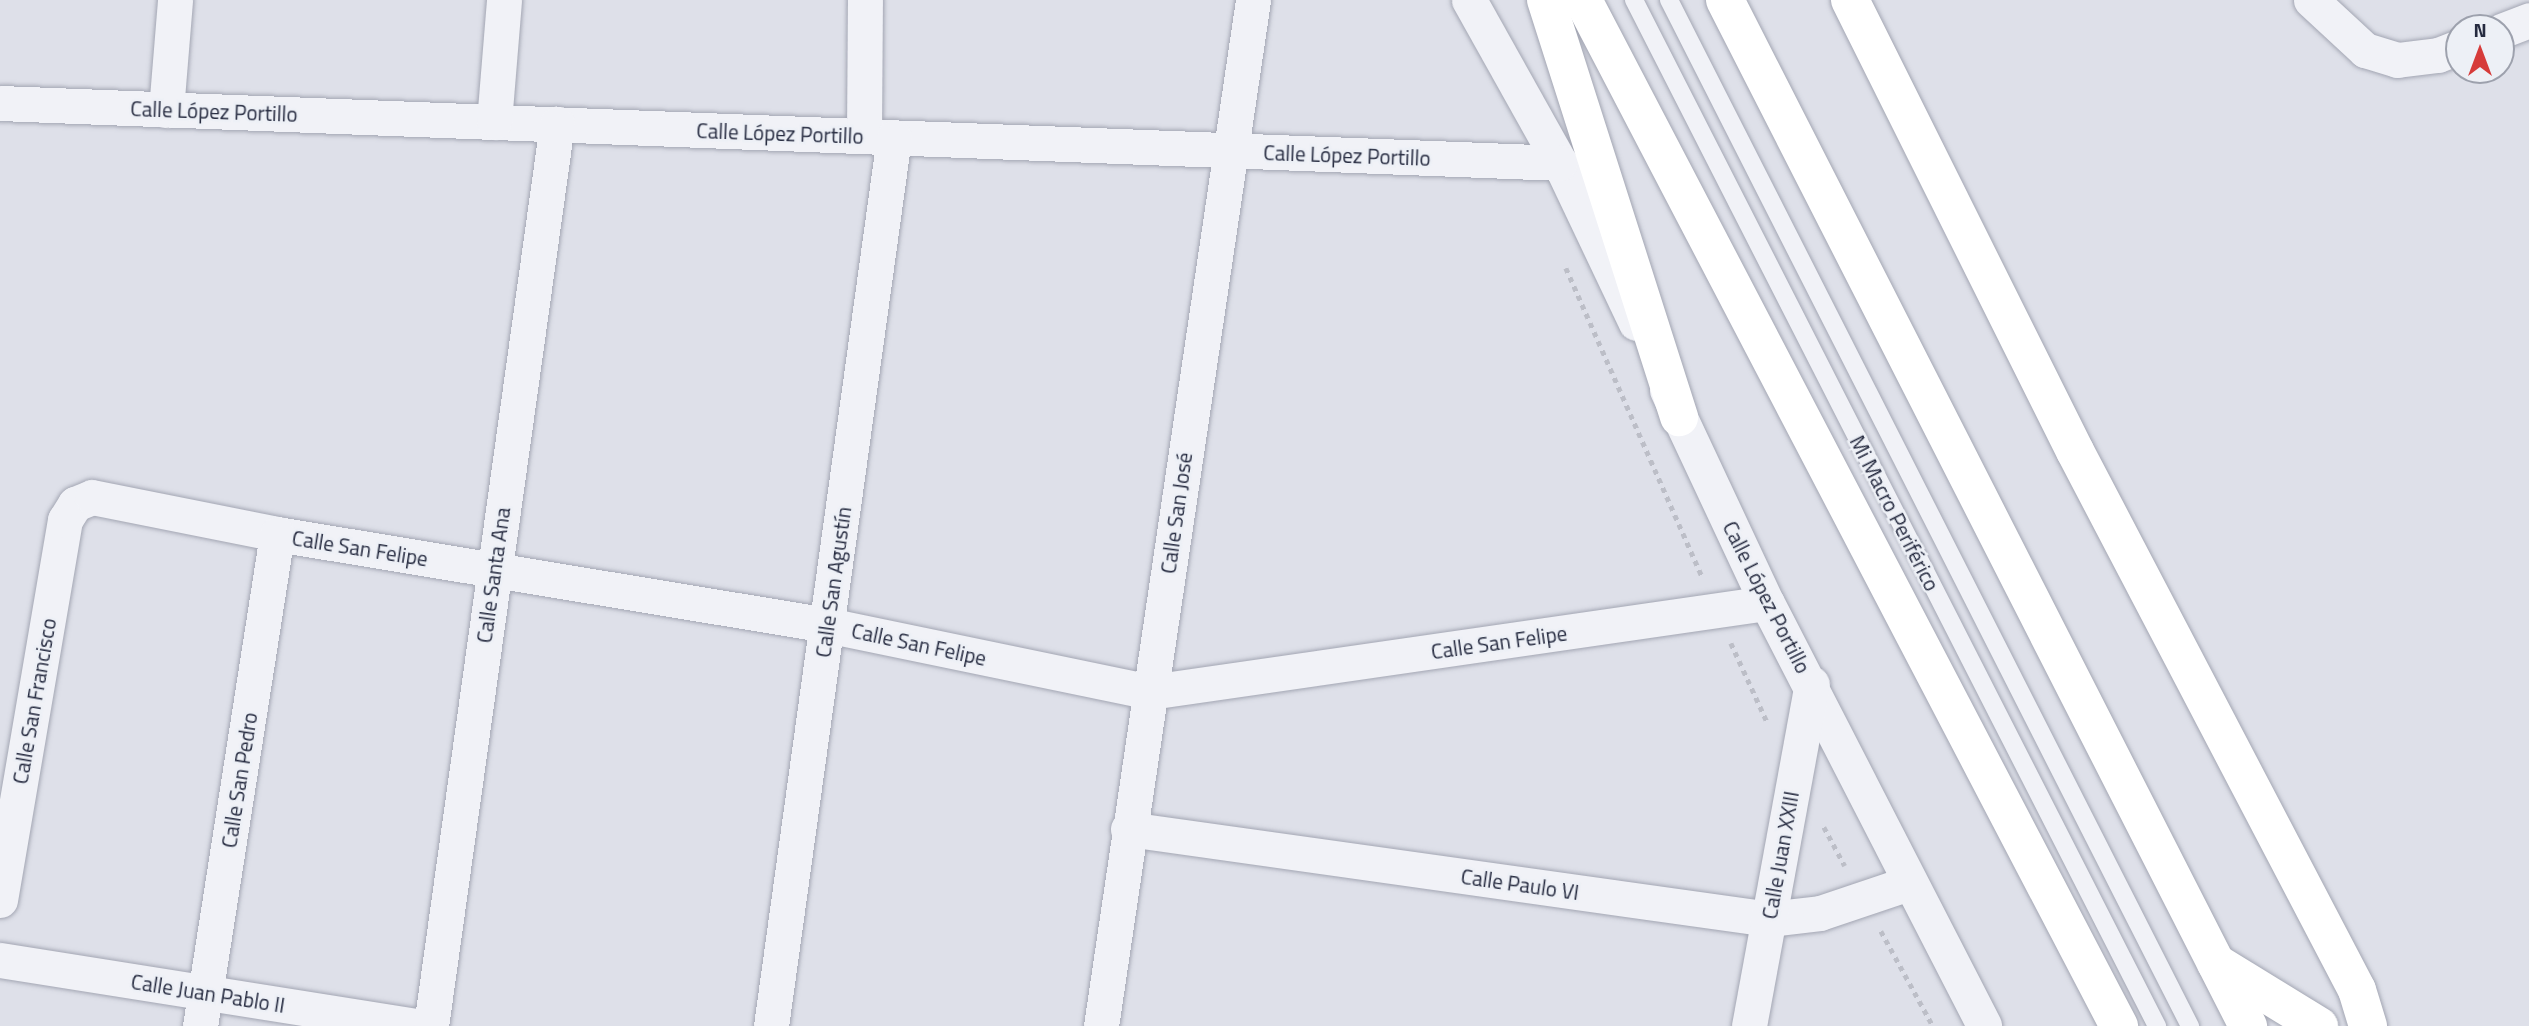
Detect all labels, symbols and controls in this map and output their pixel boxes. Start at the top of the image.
north arrow [2445,14,2515,84]
text: N [2473,15,2487,44]
street label: Calle López Portillo [130,95,298,127]
street label: Calle López Portillo [696,117,864,149]
street label: Calle López Portillo [1263,139,1431,171]
street label: Mi Macro Periférico [1845,431,1945,595]
street label: Calle San José [1155,451,1197,575]
street label: Calle San Agustín [810,505,856,659]
street label: Calle Santa Ana [471,506,515,644]
street label: Calle López Portillo [1718,517,1816,677]
street label: Calle San Felipe [290,525,430,571]
street label: Calle San Francisco [7,616,61,786]
street label: Calle San Felipe [849,617,989,671]
street label: Calle San Felipe [1429,620,1569,664]
street label: Calle San Pedro [216,710,262,850]
street label: Calle Juan XXIII [1756,789,1804,921]
street label: Calle Paulo VI [1459,863,1581,905]
street label: Calle Juan Pablo II [129,968,287,1018]

